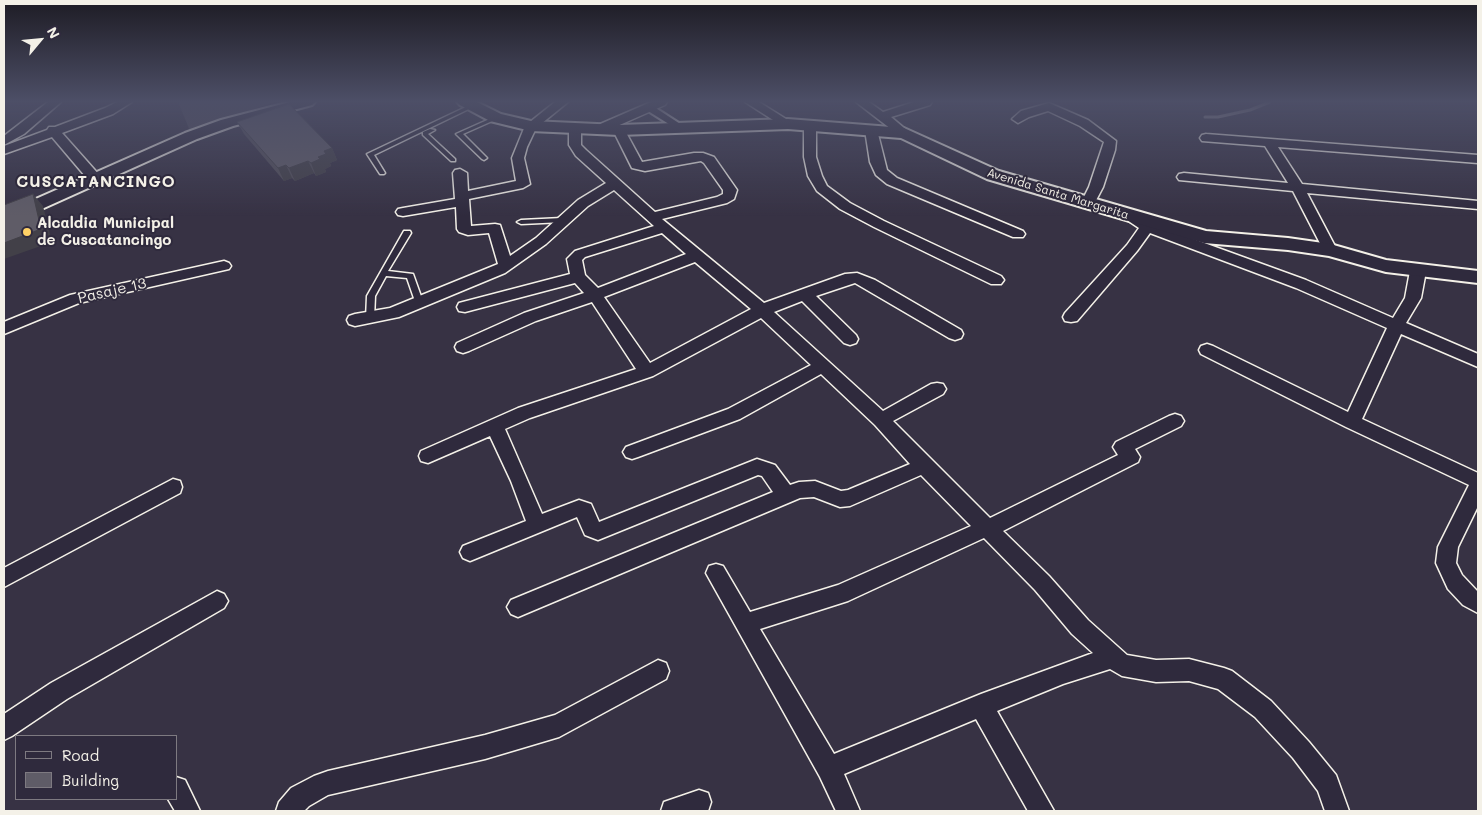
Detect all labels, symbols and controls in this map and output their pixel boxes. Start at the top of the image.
north arrow [15,15,65,65]
text: N [43,24,65,42]
street label: Avenida Santa Margarita [985,166,1131,222]
district label: CUSCATANCINGO [15,172,177,192]
place label: Alcaldia Municipal de Cuscatancingo [37,214,174,249]
marker: Alcaldia Municipal de Cuscatancingo [21,226,33,238]
street label: Pasaje 13 [76,274,148,308]
legend [15,735,178,800]
text: Road [62,745,99,765]
text: Building [62,770,119,790]

